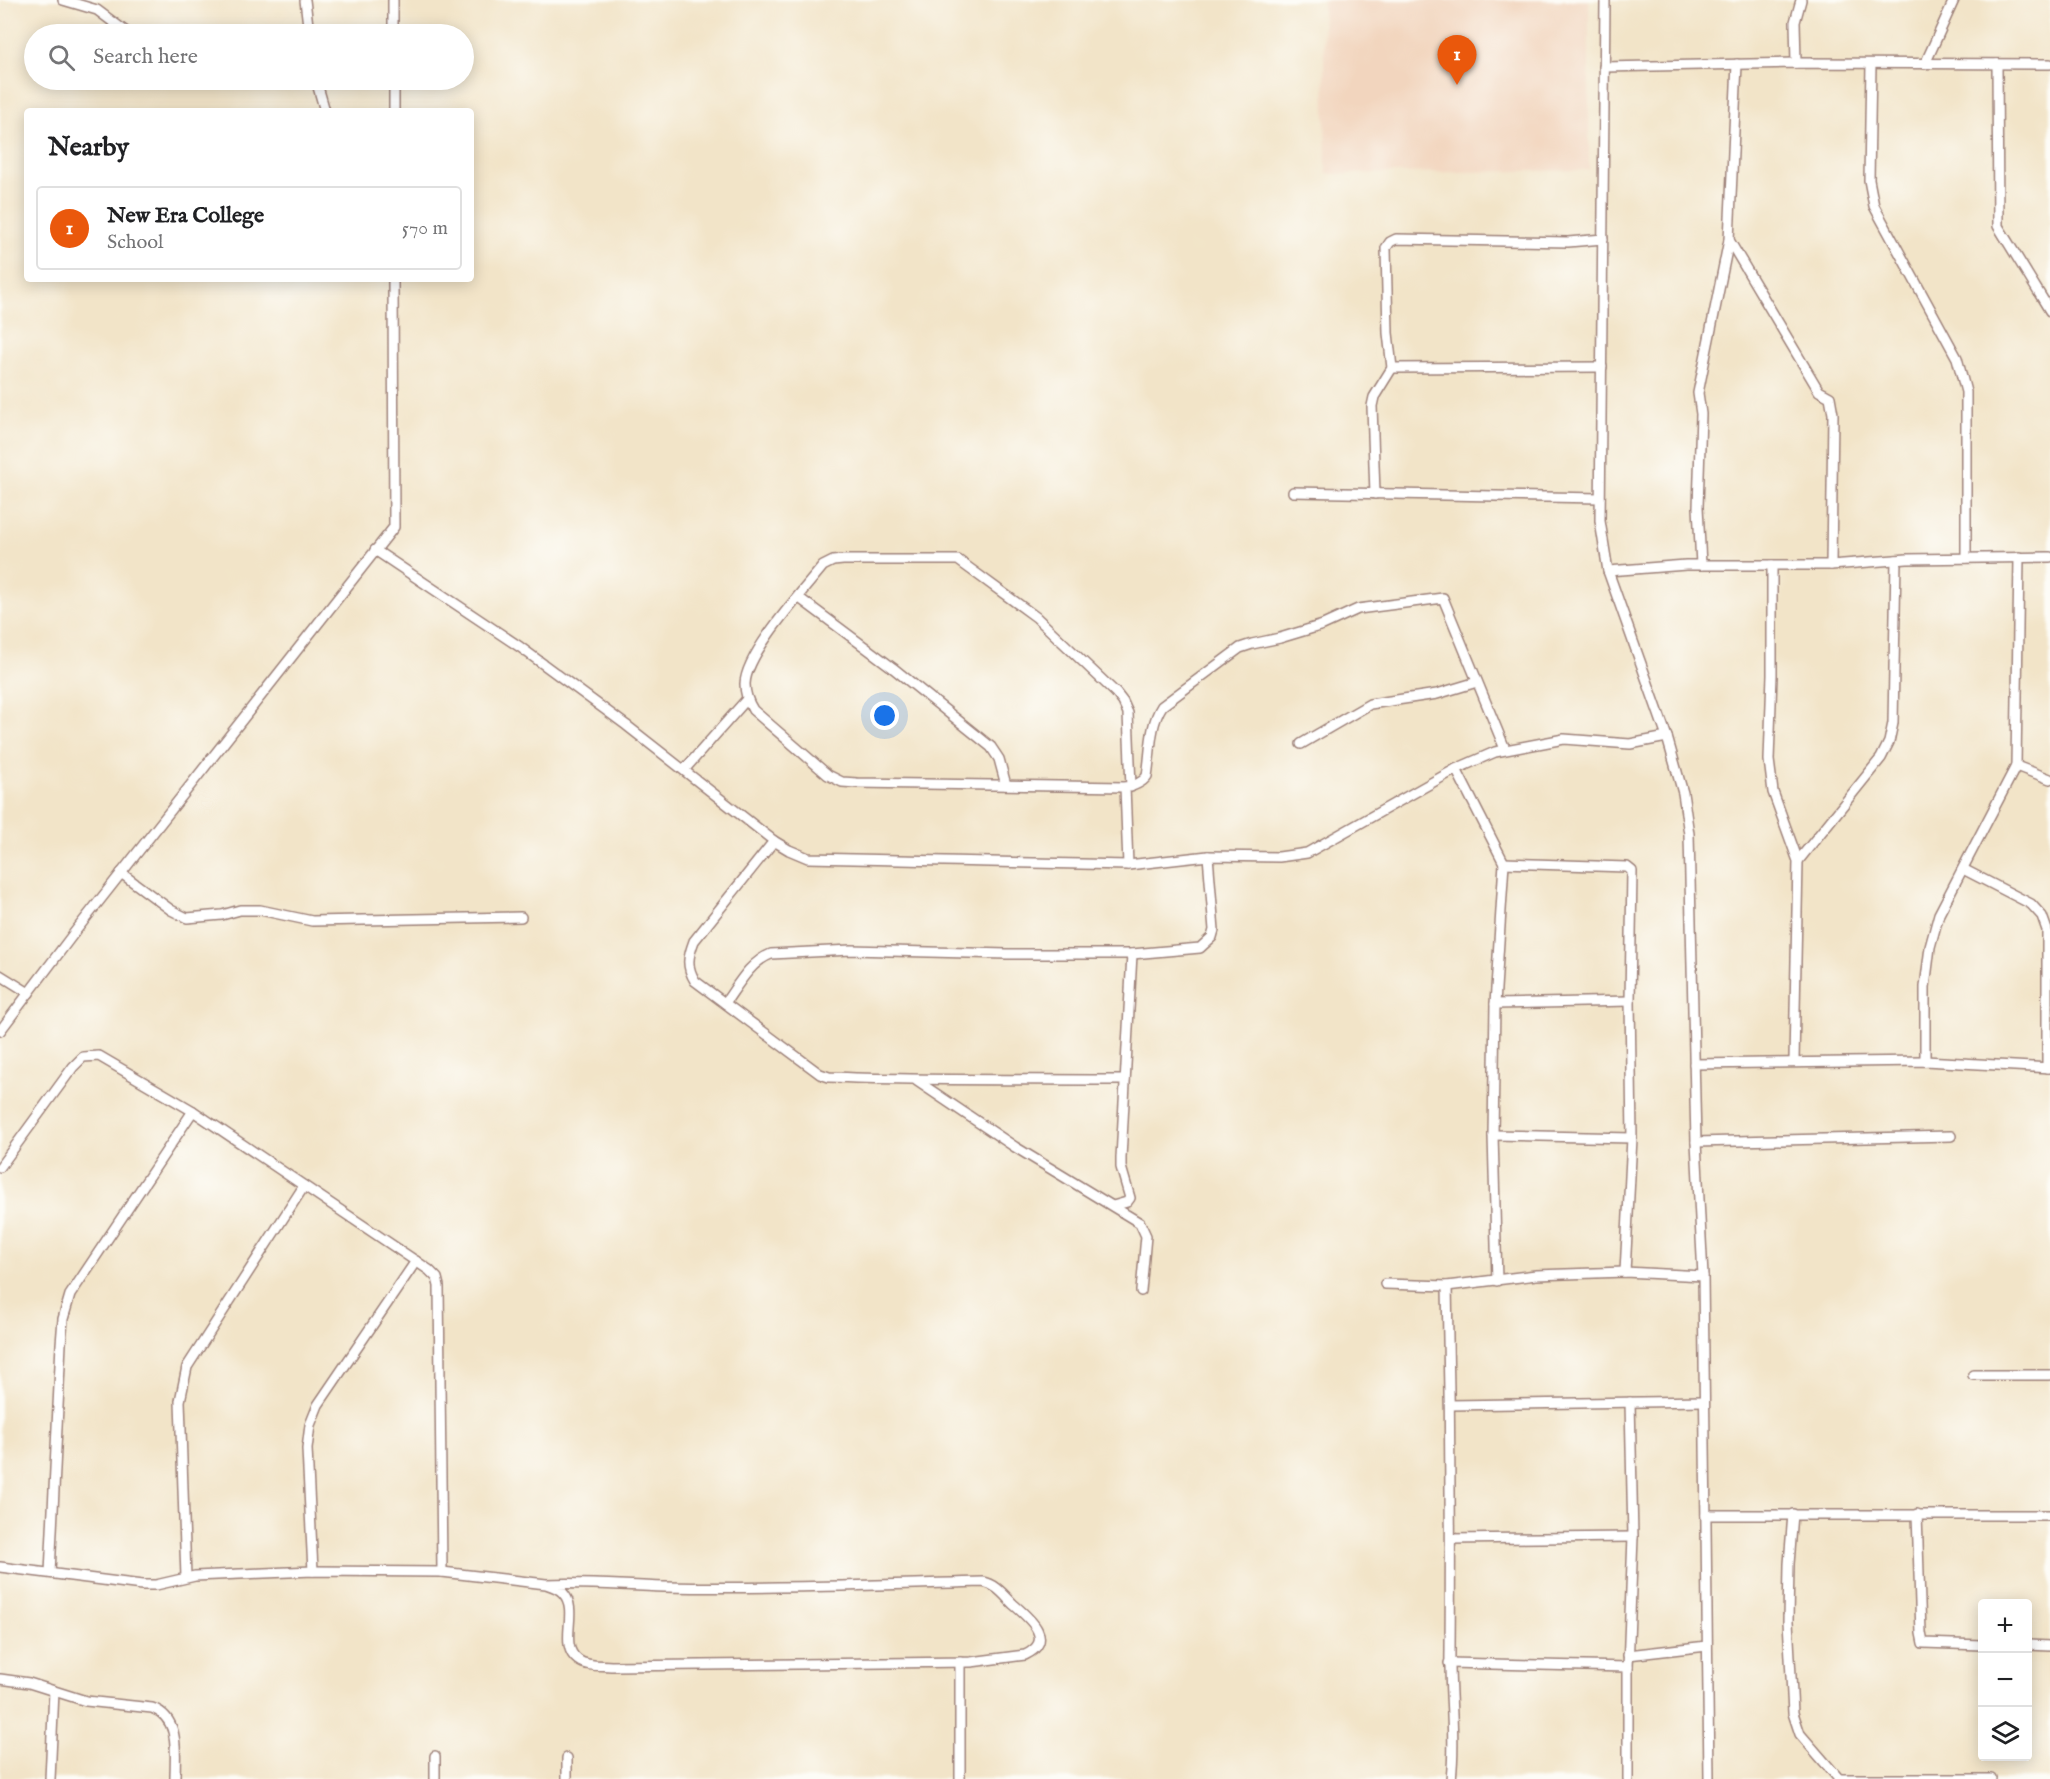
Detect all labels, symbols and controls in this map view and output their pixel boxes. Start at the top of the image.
search box [24,24,474,90]
pin: 1 [1438,36,1476,85]
icon: search [45,41,78,74]
text: Search here [93,43,198,71]
text: Nearby [48,131,129,164]
text: New Era College [107,202,264,230]
text: 1 [66,216,73,241]
text: 570 m [402,216,448,241]
text: School [107,230,163,255]
your location [870,701,899,730]
map controls [1978,1599,2032,1761]
button: + [1978,1599,2032,1653]
button: − [1978,1653,2032,1707]
button: layers [1978,1707,2032,1761]

